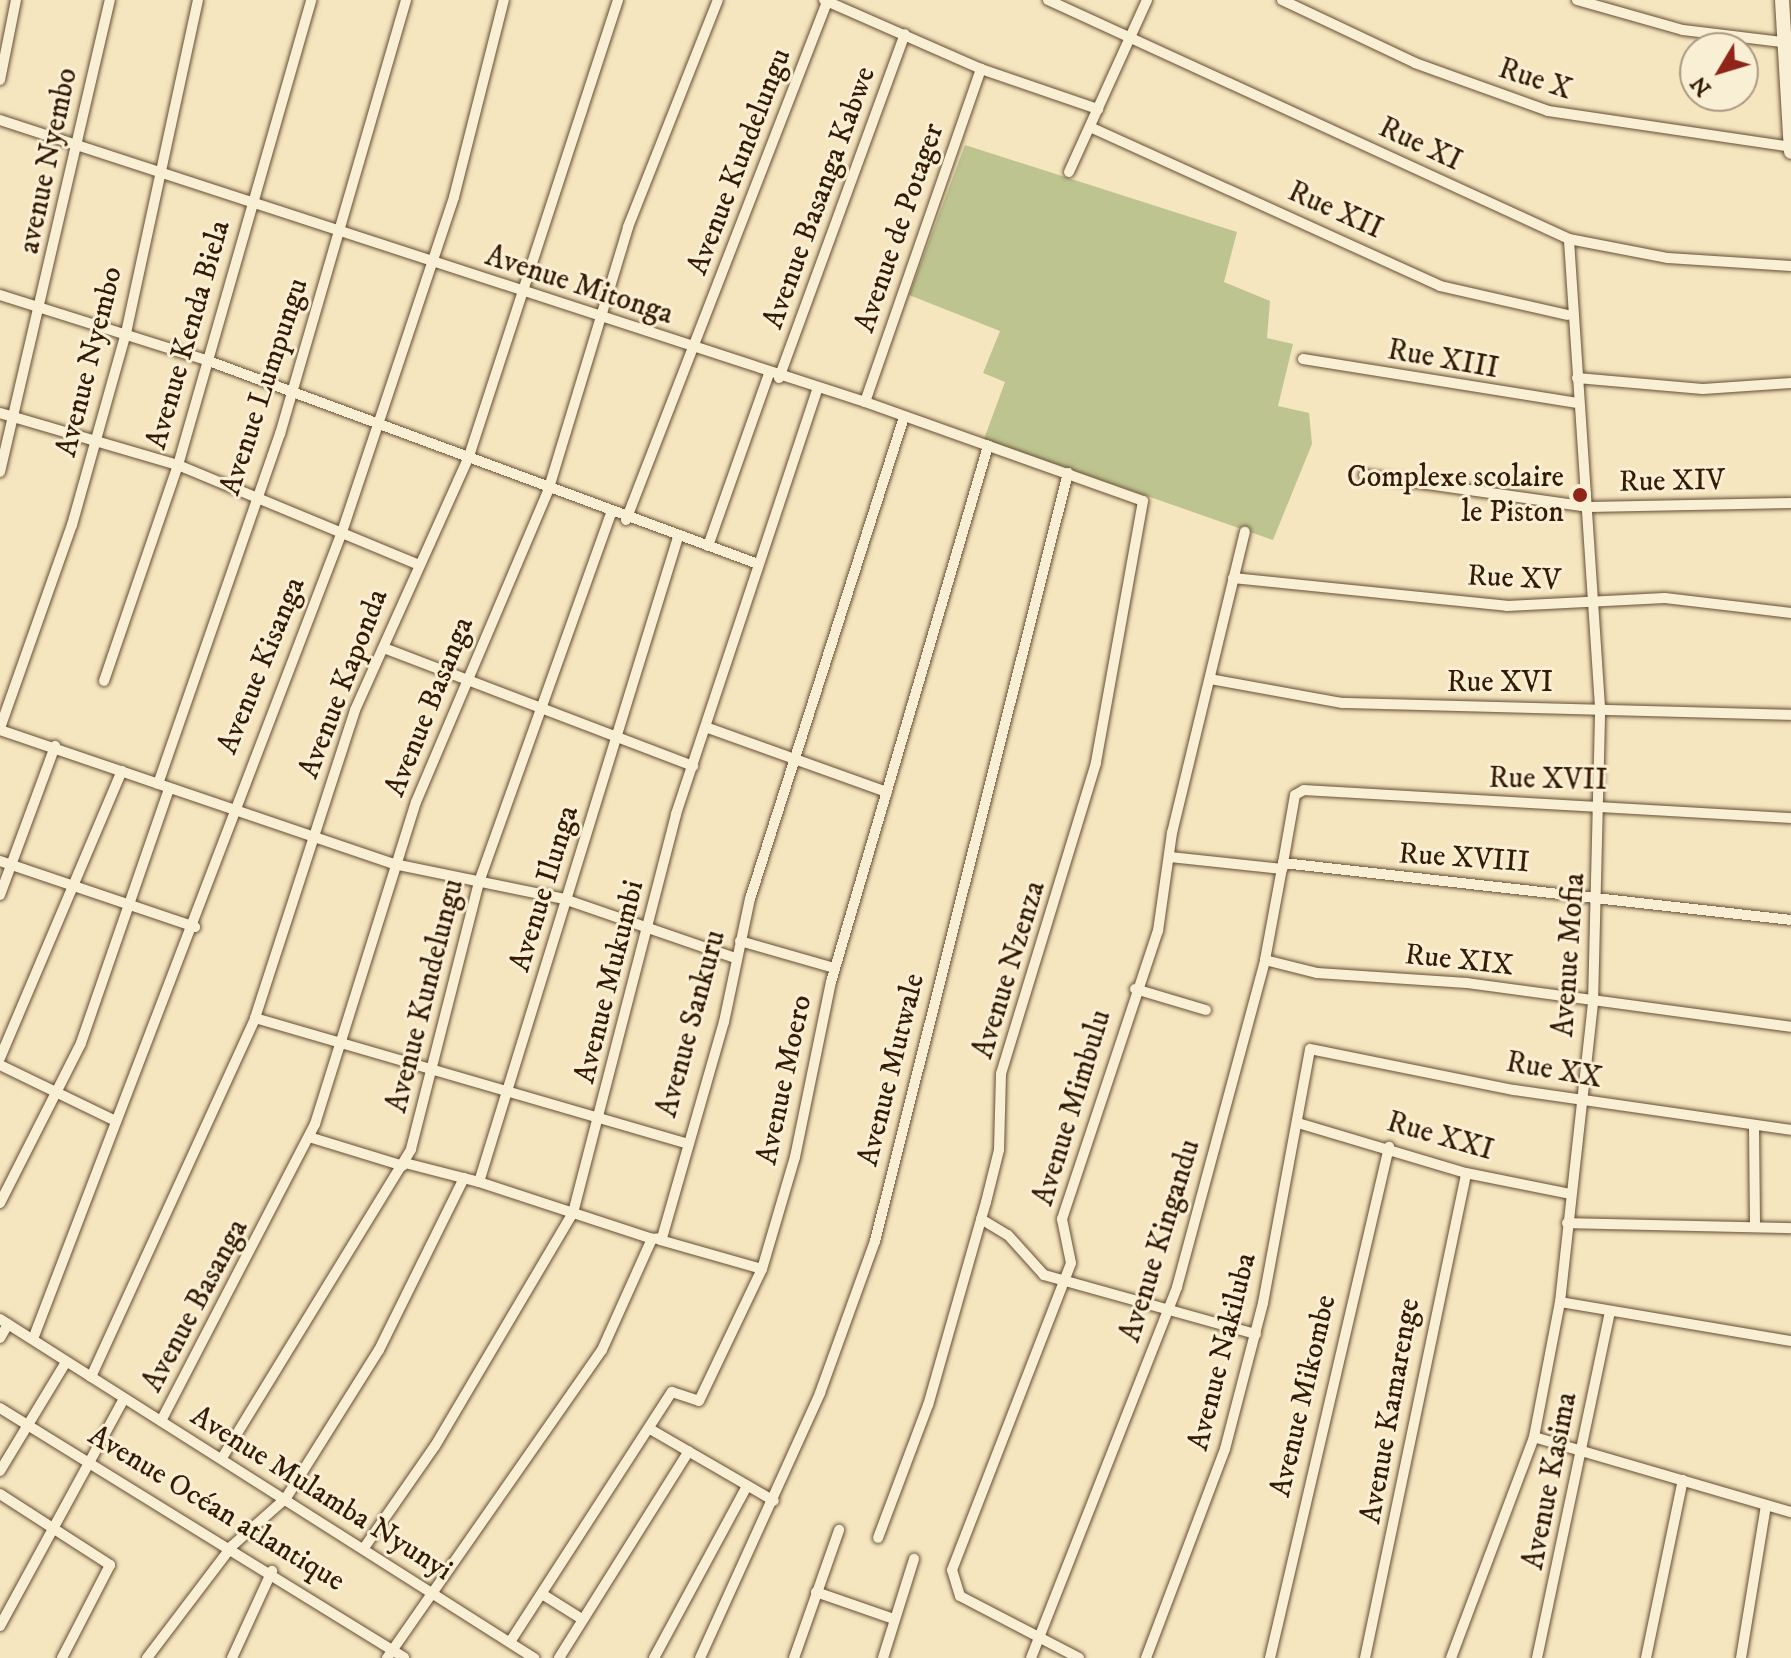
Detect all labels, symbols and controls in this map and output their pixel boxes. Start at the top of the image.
north arrow [1679,32,1759,112]
street label: Avenue Kundelungu [680,44,800,280]
street label: Rue X [1494,51,1576,109]
street label: Avenue Basanga Kabwe [756,62,884,334]
street label: avenue Nyembo [12,65,86,257]
text: N [1685,70,1717,101]
street label: Rue XI [1373,110,1467,180]
street label: Avenue de Potager [847,119,953,337]
street label: Rue XII [1282,174,1388,248]
street label: Avenue Kenda Biela [139,216,239,454]
street label: Avenue Mitonga [481,239,677,333]
street label: Avenue Nyembo [49,263,131,461]
street label: Avenue Lumpungu [213,274,317,500]
street label: Rue XIII [1385,333,1501,387]
place label: Complexe scolaire le Piston [1347,460,1564,530]
street label: Rue XIV [1618,463,1726,501]
marker: Complexe scolaire le Piston [1571,486,1589,504]
street label: Rue XV [1466,559,1562,599]
street label: Avenue Kisanga [210,572,314,760]
street label: Avenue Kaponda [291,584,397,784]
street label: Avenue Basanga [378,612,482,802]
street label: Rue XVI [1447,665,1553,701]
street label: Rue XVII [1488,761,1608,799]
street label: Avenue Ilunga [503,802,587,976]
street label: Rue XVIII [1397,836,1531,882]
street label: Avenue Mofia [1546,872,1594,1038]
street label: Avenue Kundelungu [380,876,472,1116]
street label: Avenue Mukumbi [567,877,653,1087]
street label: Avenue Nzenza [966,877,1054,1063]
street label: Avenue Sankuru [650,927,734,1121]
street label: Rue XIX [1403,937,1515,985]
street label: Avenue Mutwale [851,970,933,1170]
street label: Avenue Moero [749,992,821,1168]
street label: Avenue Mimbulu [1026,1006,1120,1210]
street label: Rue XX [1503,1045,1605,1097]
street label: Rue XXI [1383,1105,1497,1169]
street label: Avenue Kingandu [1113,1135,1209,1347]
street label: Avenue Basanga [135,1213,257,1399]
street label: Avenue Nakiluba [1181,1249,1265,1455]
street label: Avenue Mikombe [1263,1292,1345,1500]
street label: Avenue Kamarenge [1353,1295,1429,1527]
street label: Avenue Kasima [1516,1389,1586,1573]
street label: Avenue Mulamba Nyunyi [183,1399,459,1589]
street label: Avenue Océan atlantique [81,1418,351,1600]

